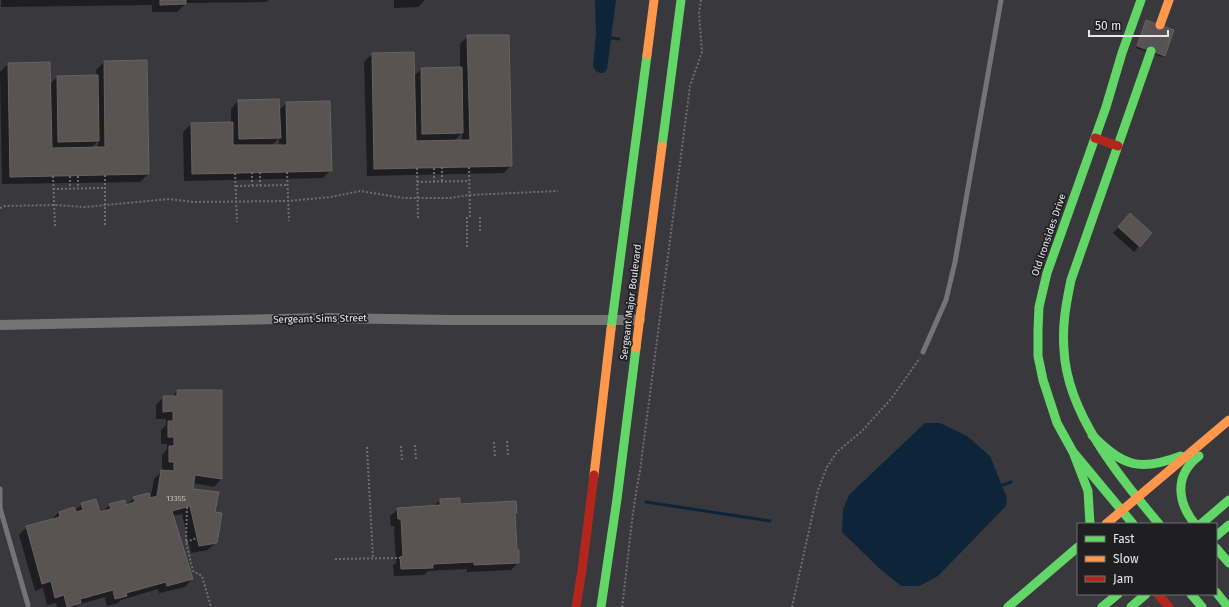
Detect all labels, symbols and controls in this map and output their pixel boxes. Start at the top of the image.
scale bar [1089,12,1168,38]
text: 50 m [1095,19,1121,33]
street label: Old Ironsides Drive [1029,192,1069,278]
street label: Sergeant Major Boulevard [618,243,644,361]
street label: Sergeant Sims Street [273,312,367,326]
house number: 13355 [166,494,186,503]
legend [1077,523,1217,595]
text: Fast [1113,532,1135,546]
text: Slow [1113,552,1139,566]
text: Jam [1113,572,1133,586]

